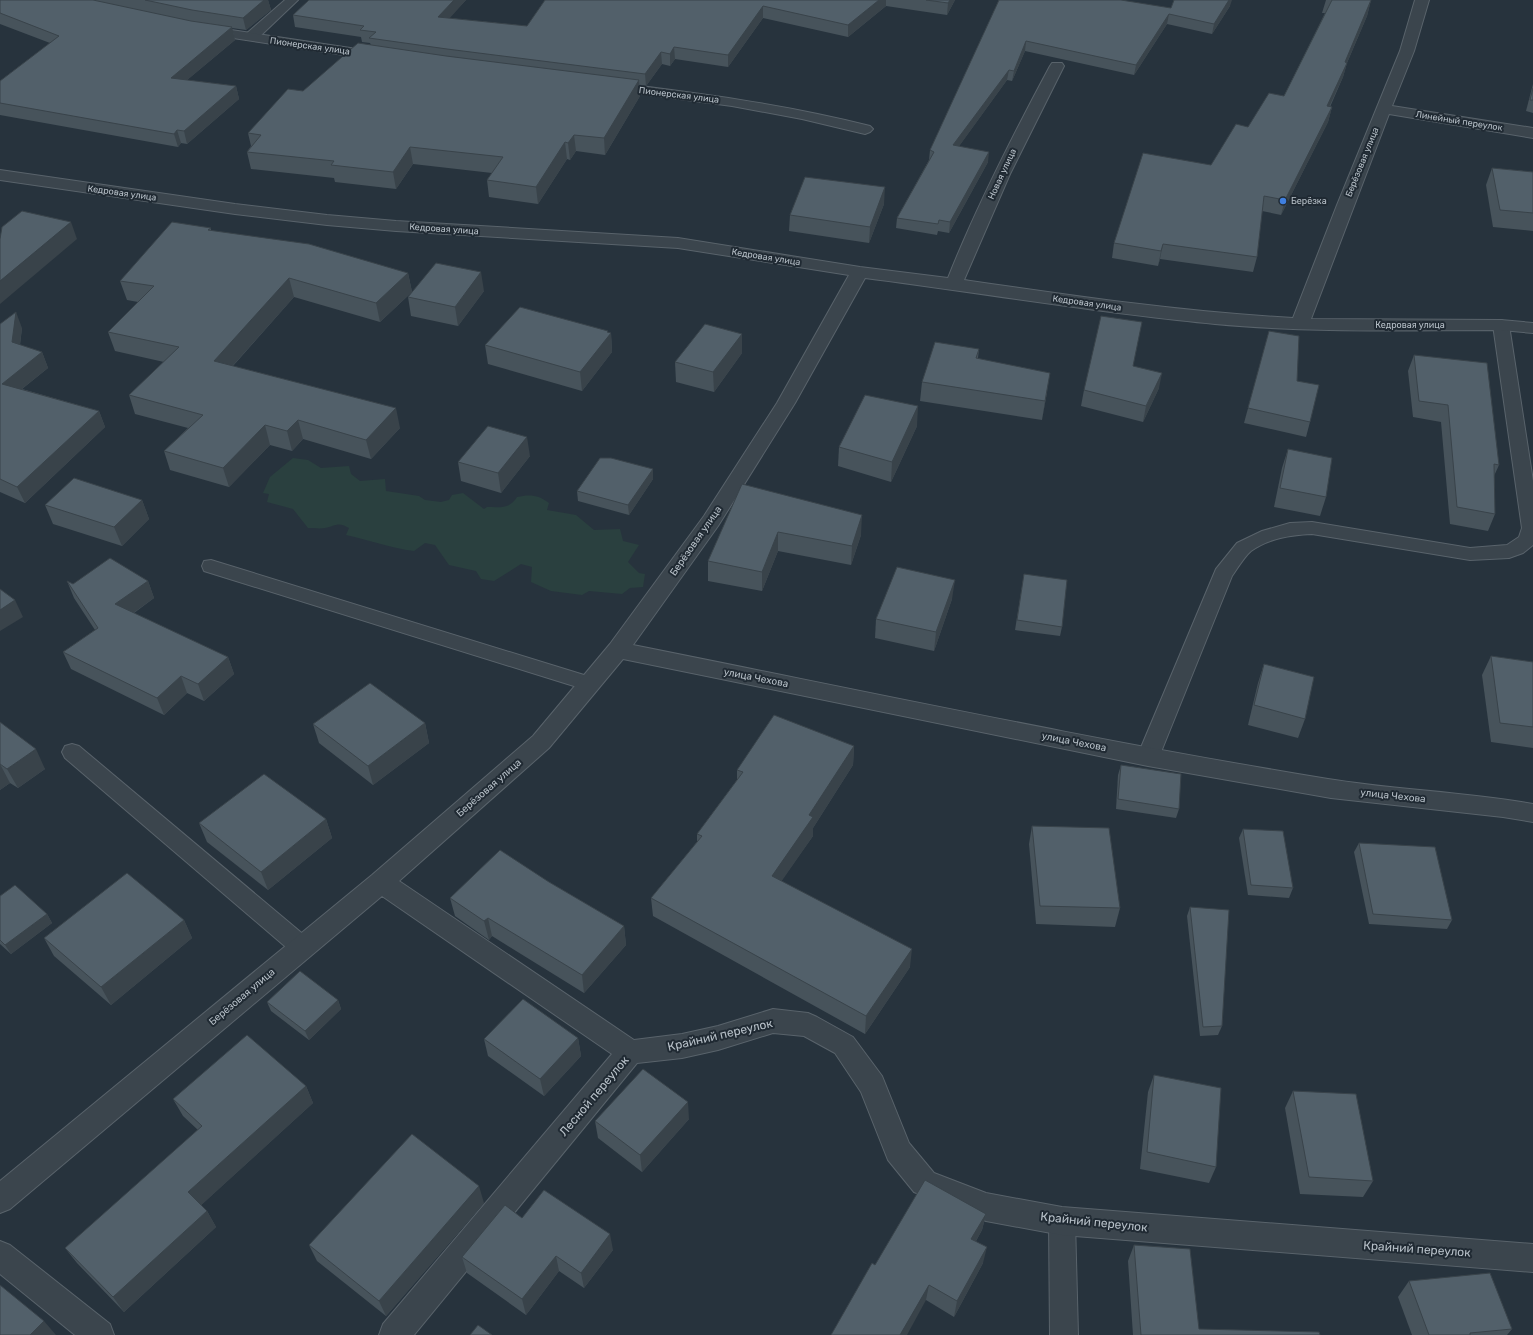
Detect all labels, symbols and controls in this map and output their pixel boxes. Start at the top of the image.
street label: Пионерская улица [269,35,351,57]
street label: Пионерская улица [638,85,720,105]
street label: Линейный переулок [1415,109,1503,133]
street label: Берёзовая улица [1344,126,1381,198]
street label: Новая улица [986,147,1018,201]
street label: Кедровая улица [87,183,157,203]
marker: Берёзка [1278,196,1288,206]
place label: Берёзка [1291,196,1327,206]
street label: Кедровая улица [409,222,479,236]
street label: Кедровая улица [731,247,801,267]
street label: Кедровая улица [1052,293,1122,313]
street label: Кедровая улица [1375,320,1445,330]
street label: Берёзовая улица [668,504,724,578]
street label: улица Чехова [723,666,789,690]
street label: улица Чехова [1041,730,1107,754]
street label: Берёзовая улица [454,757,524,819]
street label: улица Чехова [1360,787,1426,805]
street label: Берёзовая улица [207,966,277,1028]
street label: Крайний переулок [666,1016,775,1054]
street label: Лесной переулок [556,1053,632,1139]
street label: Крайний переулок [1040,1209,1149,1235]
street label: Крайний переулок [1363,1238,1472,1260]

